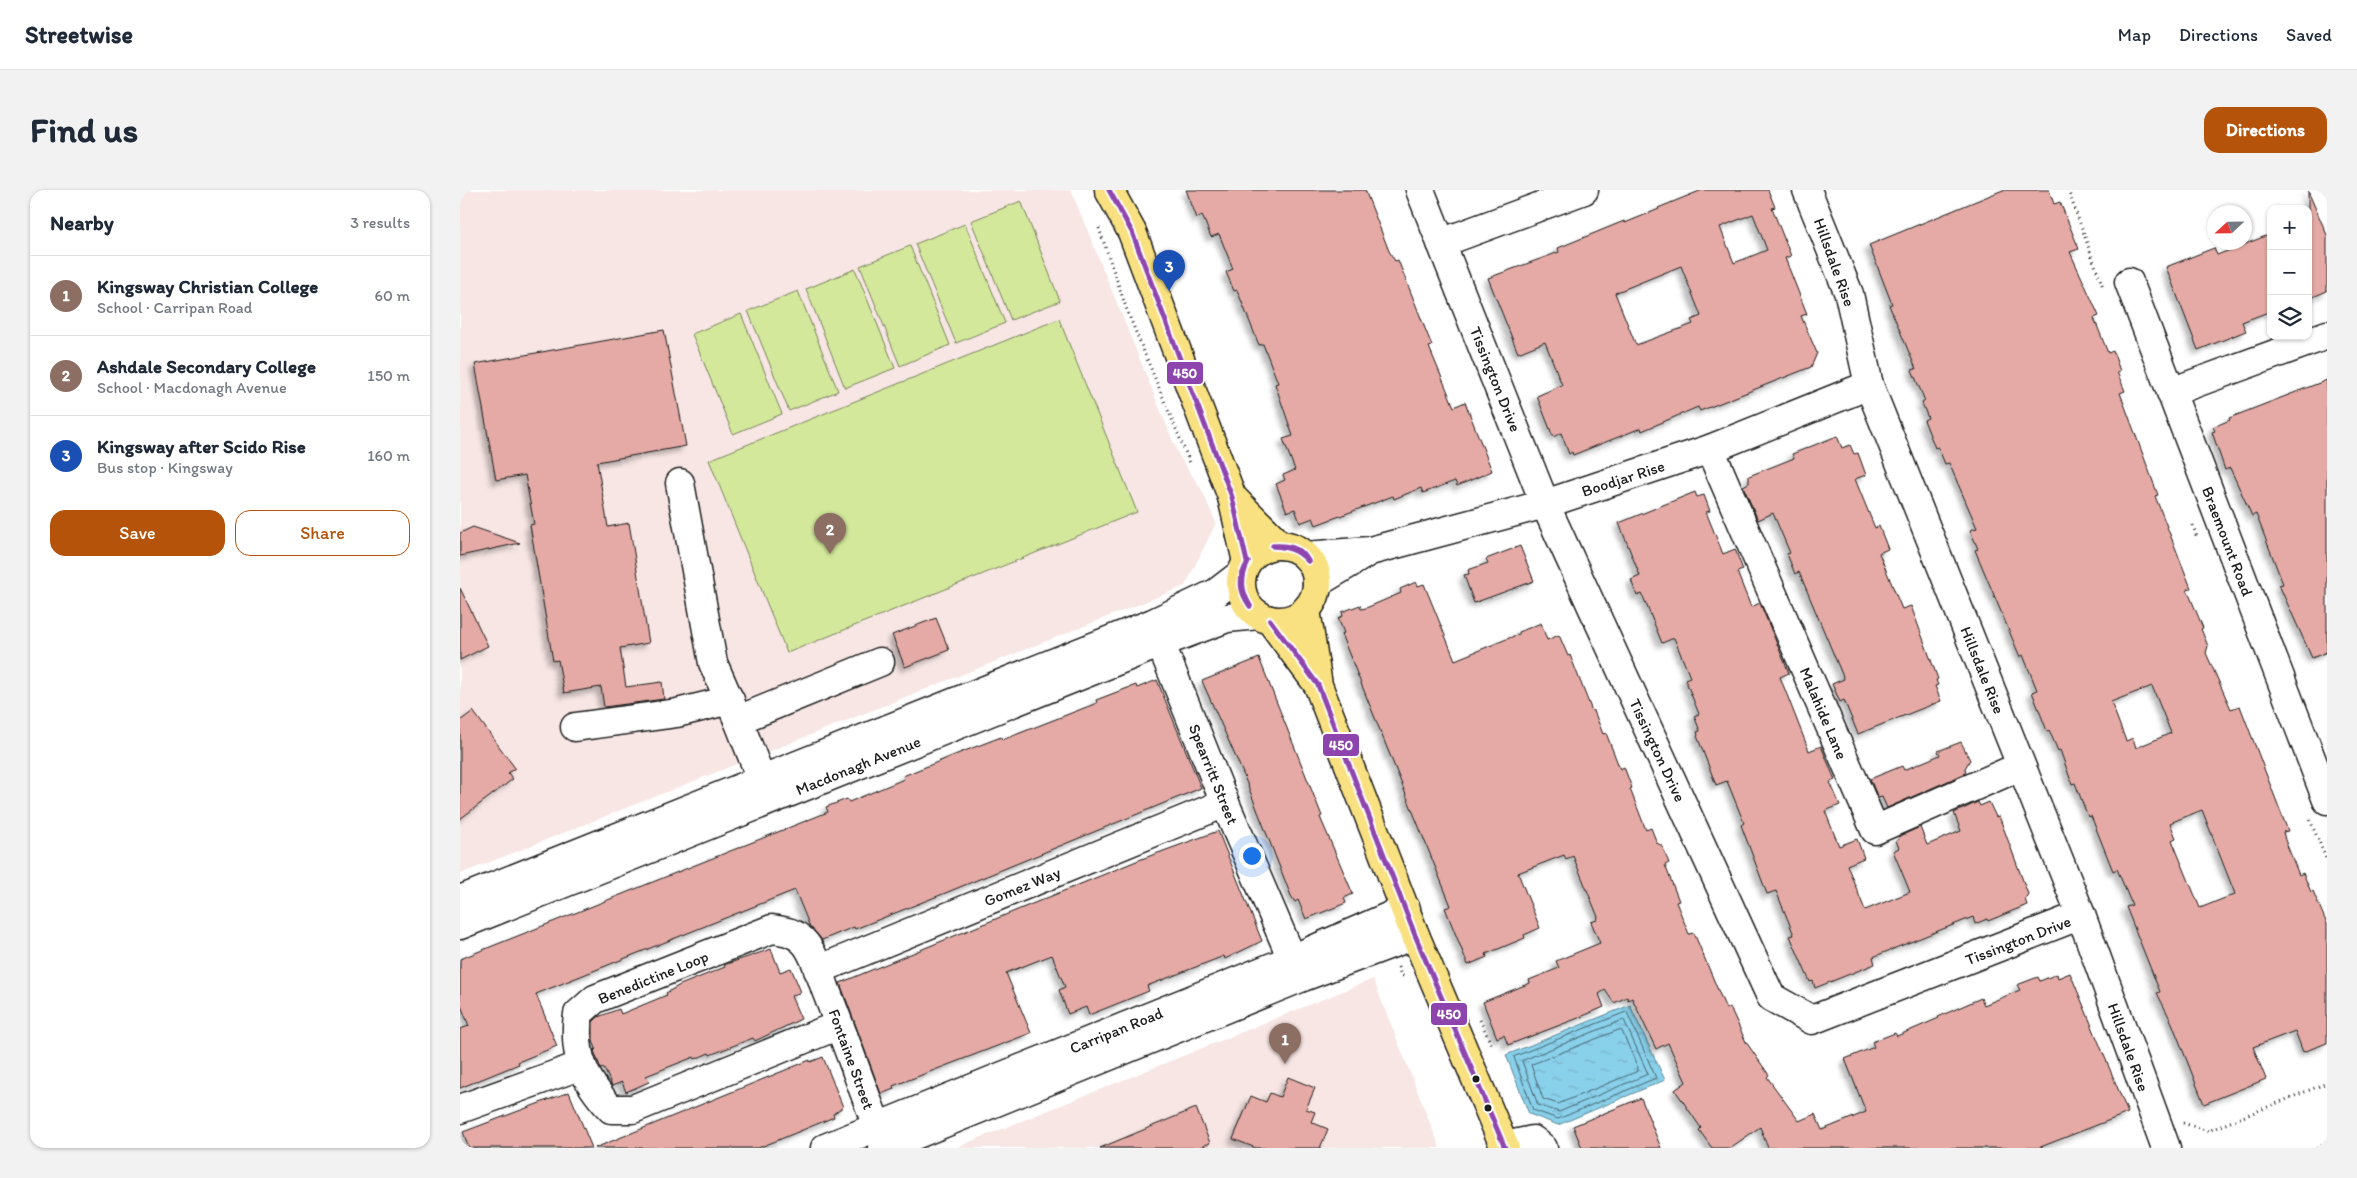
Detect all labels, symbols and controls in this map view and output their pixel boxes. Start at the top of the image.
text: Streetwise [25,20,133,49]
text: Map [2118,24,2151,46]
text: Directions [2179,24,2258,46]
text: Saved [2286,24,2332,46]
button: Directions [2204,107,2327,153]
text: Find us [30,109,138,151]
north arrow [2207,205,2252,250]
map controls [2267,205,2312,340]
button: + [2267,205,2312,250]
text: Nearby [50,210,114,235]
text: 3 results [350,213,410,232]
street label: Hillsdale Rise [1810,215,1859,309]
pin: 3 [1153,250,1185,291]
button: − [2267,250,2312,295]
text: Kingsway Christian College [97,275,318,298]
text: 1 [62,286,70,305]
text: 60 m [375,286,410,305]
button: layers [2267,295,2312,340]
text: School · Carripan Road [97,298,252,317]
street label: Tissington Drive [1466,324,1525,434]
text: Ashdale Secondary College [97,355,316,378]
line badge: 450 [1166,361,1204,385]
text: 450 [1173,365,1198,382]
text: 2 [62,366,70,385]
text: 150 m [367,366,410,385]
text: School · Macdonagh Avenue [97,378,287,397]
text: Kingsway after Scido Rise [97,435,306,458]
text: 3 [62,446,70,465]
text: 160 m [367,446,410,465]
street label: Boodjar Rise [1579,456,1667,501]
text: Bus stop · Kingsway [97,458,233,477]
street label: Braemount Road [2198,484,2257,599]
button: Save [50,510,225,556]
button: Share [235,510,410,556]
pin: 2 [814,513,846,554]
street label: Hillsdale Rise [1956,624,2009,717]
street label: Malahide Lane [1796,664,1852,762]
street label: Tissington Drive [1625,696,1690,805]
street label: Spearritt Street [1185,721,1242,827]
street label: Macdonagh Avenue [793,732,924,799]
line badge: 450 [1322,733,1360,757]
text: 450 [1329,737,1354,754]
your location [1239,843,1265,869]
street label: Gomez Way [981,862,1064,910]
street label: Tissington Drive [1963,912,2074,969]
street label: Benedictine Loop [595,947,711,1008]
street label: Hillsdale Rise [2104,1000,2153,1094]
line badge: 450 [1430,1002,1468,1026]
street label: Carripan Road [1067,1003,1166,1058]
street label: Fontaine Street [825,1006,879,1112]
text: 450 [1437,1006,1462,1023]
pin: 1 [1269,1023,1301,1064]
unlabelled marker [1471,1074,1481,1084]
unlabelled marker [1483,1103,1493,1113]

